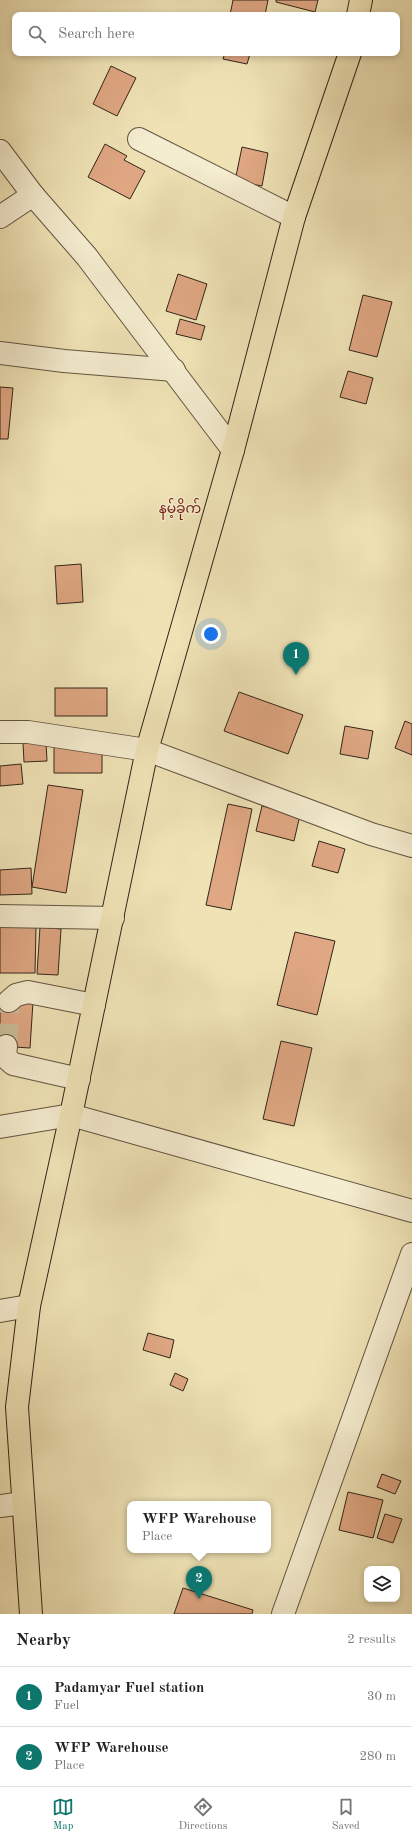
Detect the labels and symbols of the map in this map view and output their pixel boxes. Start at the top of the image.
district label: နမ့်ခိုက် [159,498,201,520]
your location [201,624,221,644]
pin: 1 [283,642,309,675]
pin: 2 [186,1566,212,1599]

